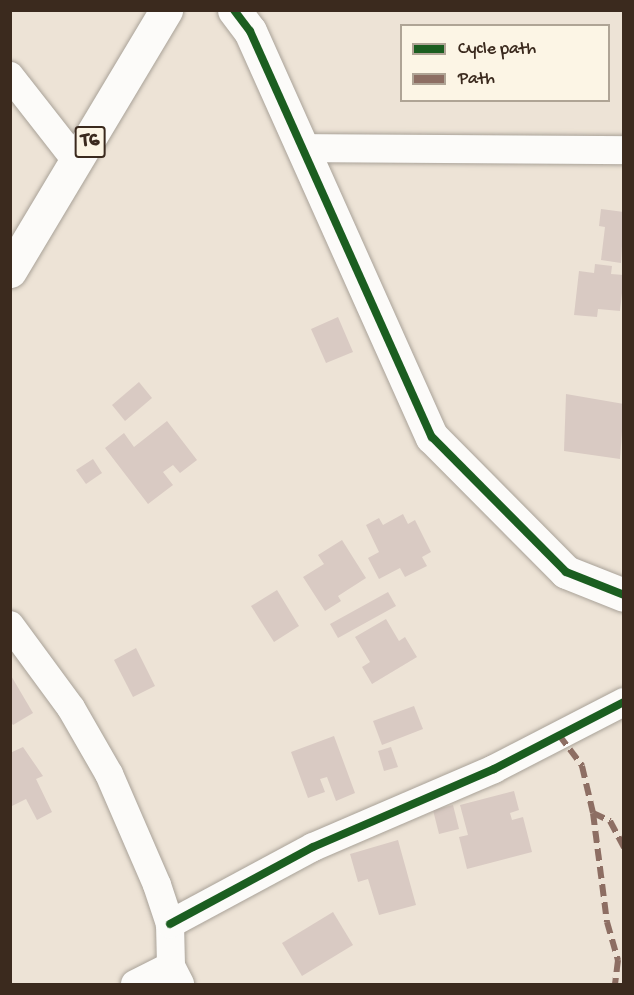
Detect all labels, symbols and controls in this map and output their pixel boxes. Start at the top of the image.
legend [400,24,610,102]
text: Cycle path [458,39,536,60]
text: Path [458,69,495,90]
road number: T6 [74,124,106,160]

